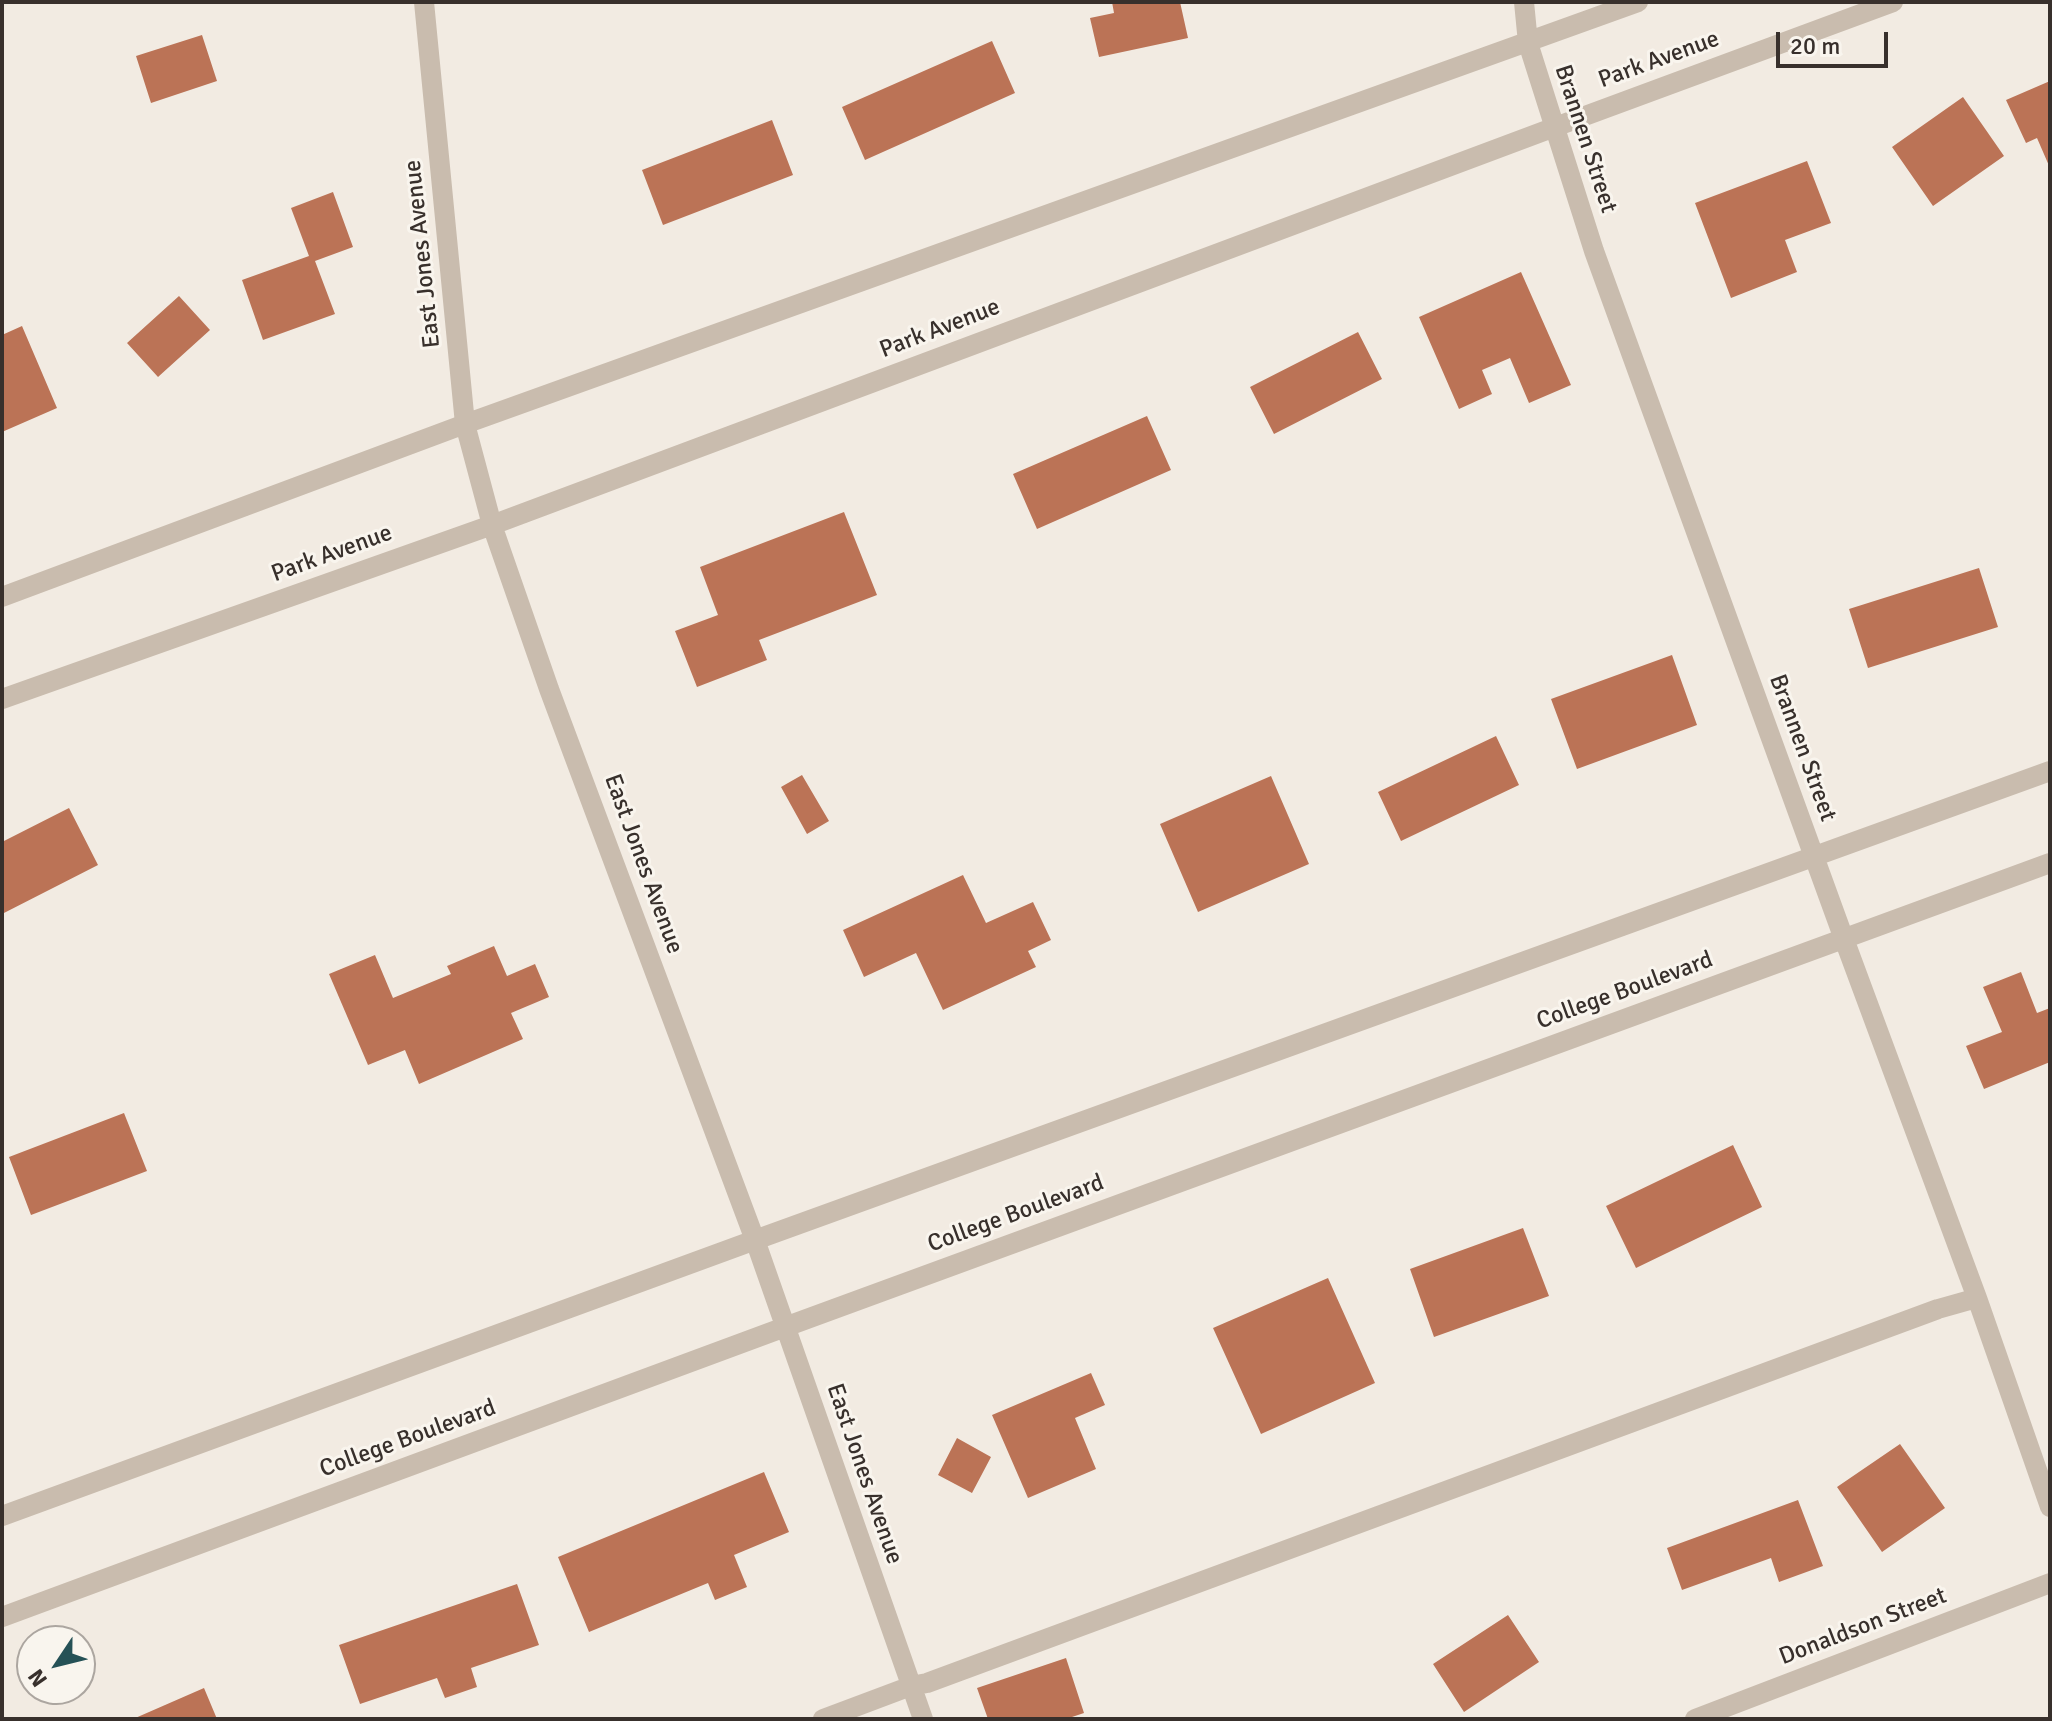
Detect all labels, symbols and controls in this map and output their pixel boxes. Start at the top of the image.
scale bar [1780,16,1892,66]
street label: Park Avenue [1595,25,1723,95]
text: 20 m [1790,31,1840,61]
street label: Brannen Street [1547,61,1623,217]
street label: East Jones Avenue [399,159,447,349]
street label: Park Avenue [876,293,1004,365]
street label: Park Avenue [268,519,396,589]
street label: Brannen Street [1762,671,1842,825]
street label: East Jones Avenue [597,770,689,958]
street label: College Boulevard [1533,946,1717,1036]
street label: College Boulevard [924,1169,1108,1259]
street label: East Jones Avenue [820,1380,908,1568]
street label: College Boulevard [316,1394,500,1484]
street label: Donaldson Street [1775,1582,1951,1672]
north arrow [16,1625,96,1705]
text: N [22,1664,53,1692]

